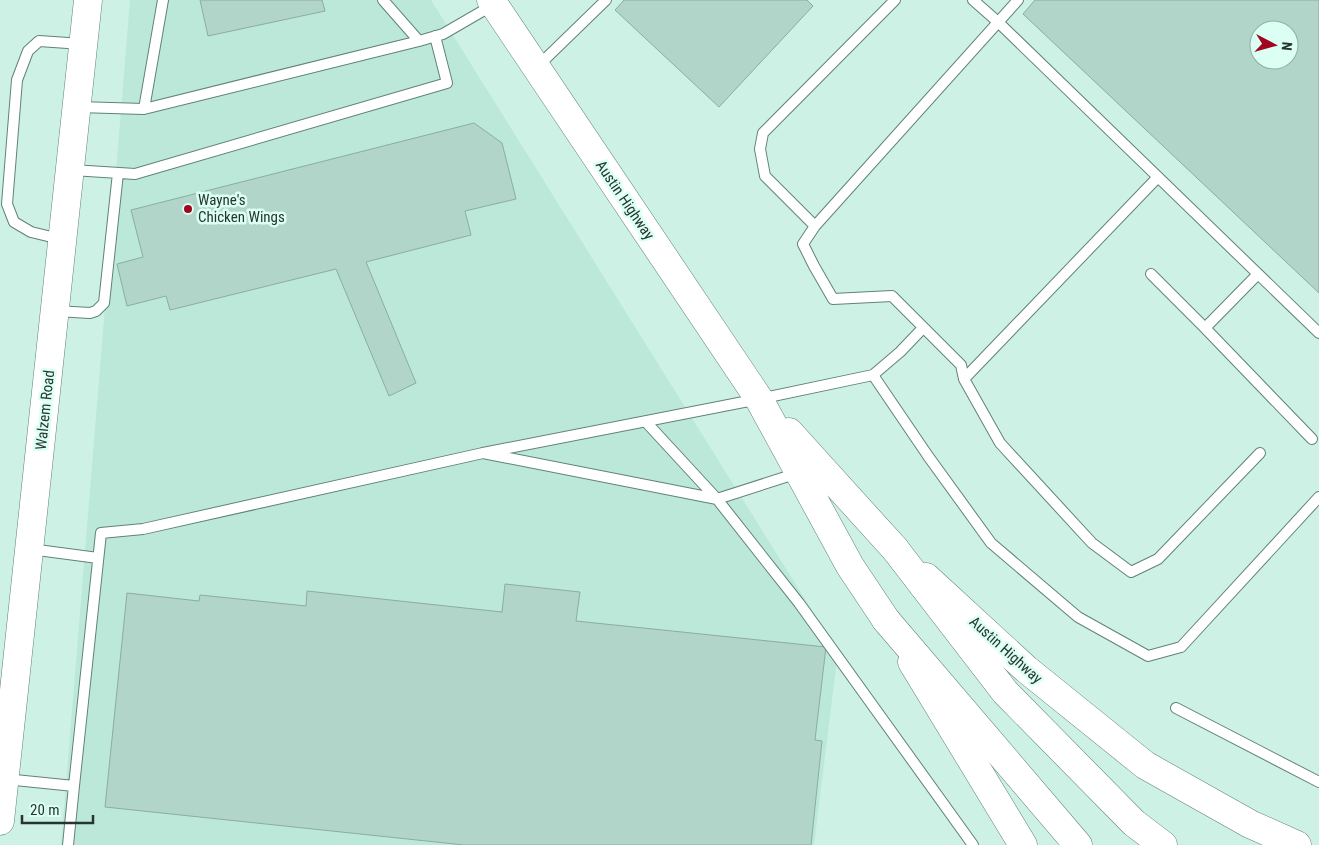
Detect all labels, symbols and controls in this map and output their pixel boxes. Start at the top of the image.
north arrow [1249,20,1299,70]
text: N [1279,41,1295,51]
street label: Austin Highway [592,157,658,243]
place label: Wayne's Chicken Wings [198,191,285,226]
marker: Wayne's Chicken Wings [182,203,194,215]
street label: Walzem Road [32,369,58,451]
street label: Austin Highway [966,613,1046,687]
scale bar [22,792,94,824]
text: 20 m [30,801,60,819]

